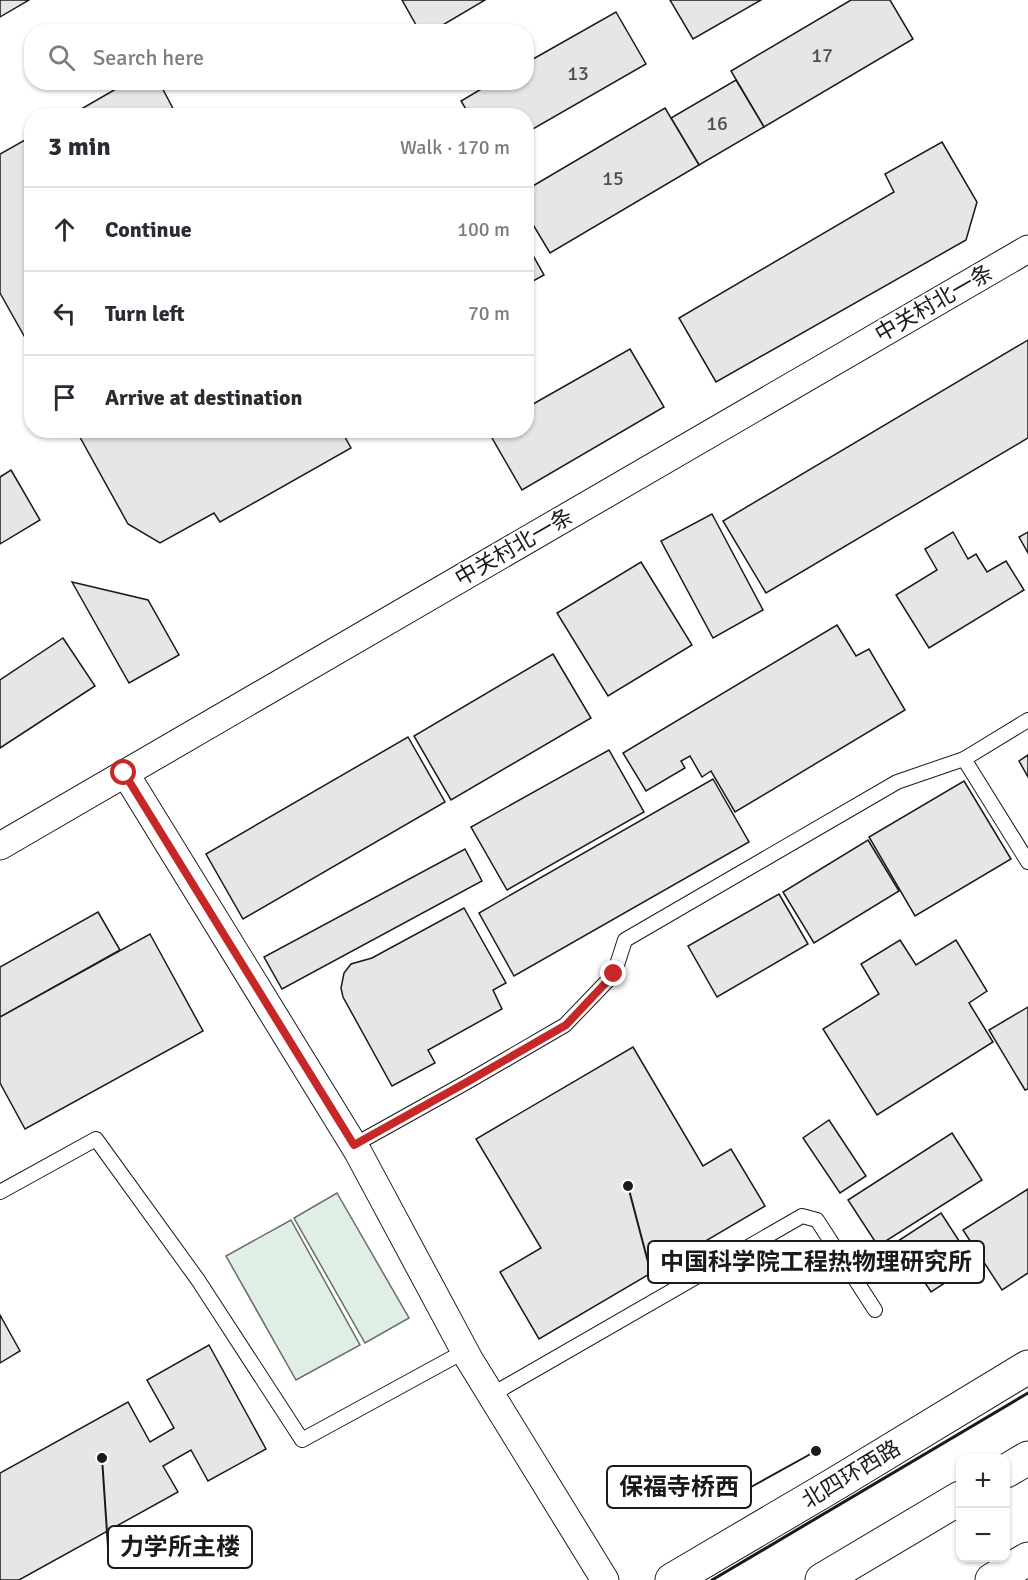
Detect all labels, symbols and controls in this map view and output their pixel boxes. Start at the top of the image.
search box [24,24,534,90]
icon: search [45,41,78,74]
house number: 17 [811,43,833,68]
text: Search here [93,44,204,71]
house number: 13 [567,61,589,86]
house number: 16 [706,111,728,136]
text: 3 min [48,131,111,163]
text: Walk · 170 m [400,135,510,160]
house number: 15 [602,166,624,191]
icon: ahead [48,213,81,246]
text: Continue [105,216,192,243]
text: 100 m [457,217,510,242]
street label: 中关村北一条 [870,258,998,348]
icon: left [48,297,81,330]
text: Turn left [105,300,185,327]
text: 70 m [468,301,510,326]
icon: arrive [48,381,81,414]
text: Arrive at destination [105,384,302,411]
street label: 中关村北一条 [450,502,578,592]
route start [110,759,136,785]
route end [600,960,626,986]
callout: 中国科学院工程热物理研究所 [648,1241,984,1283]
text: 中国科学院工程热物理研究所 [660,1247,972,1277]
street label: 北四环西路 [797,1434,905,1514]
map controls [956,1454,1010,1562]
button: + [956,1454,1010,1508]
callout: 保福寺桥西 [607,1466,751,1508]
text: 保福寺桥西 [619,1472,739,1502]
button: − [956,1508,1010,1562]
callout: 力学所主楼 [108,1526,252,1568]
text: 力学所主楼 [120,1532,240,1562]

